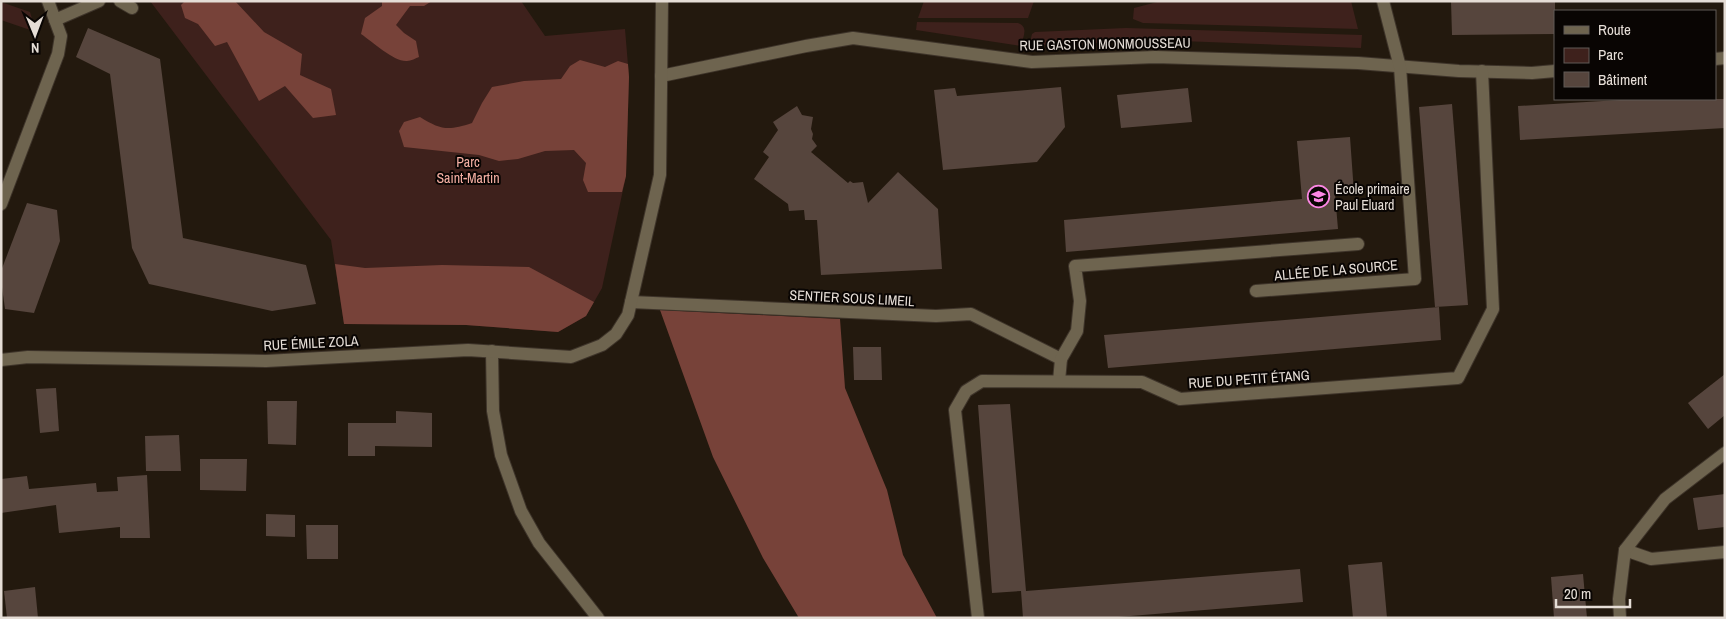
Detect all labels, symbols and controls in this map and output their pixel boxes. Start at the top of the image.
north arrow [10,10,60,60]
legend [1554,10,1716,100]
text: Route [1598,19,1631,40]
street label: RUE GASTON MONMOUSSEAU [1019,34,1191,54]
text: N [31,39,40,57]
text: Parc [1598,44,1623,65]
text: Bâtiment [1598,69,1648,90]
park label: Parc Saint-Martin [436,153,500,187]
place label: École primaire Paul Eluard [1335,180,1410,214]
school or university icon: École primaire Paul Eluard [1307,185,1331,209]
street label: ALLÉE DE LA SOURCE [1273,256,1398,284]
street label: SENTIER SOUS LIMEIL [789,286,916,310]
street label: RUE ÉMILE ZOLA [263,332,359,354]
street label: RUE DU PETIT ÉTANG [1188,366,1310,392]
scale bar [1556,576,1630,608]
text: 20 m [1564,583,1591,604]

